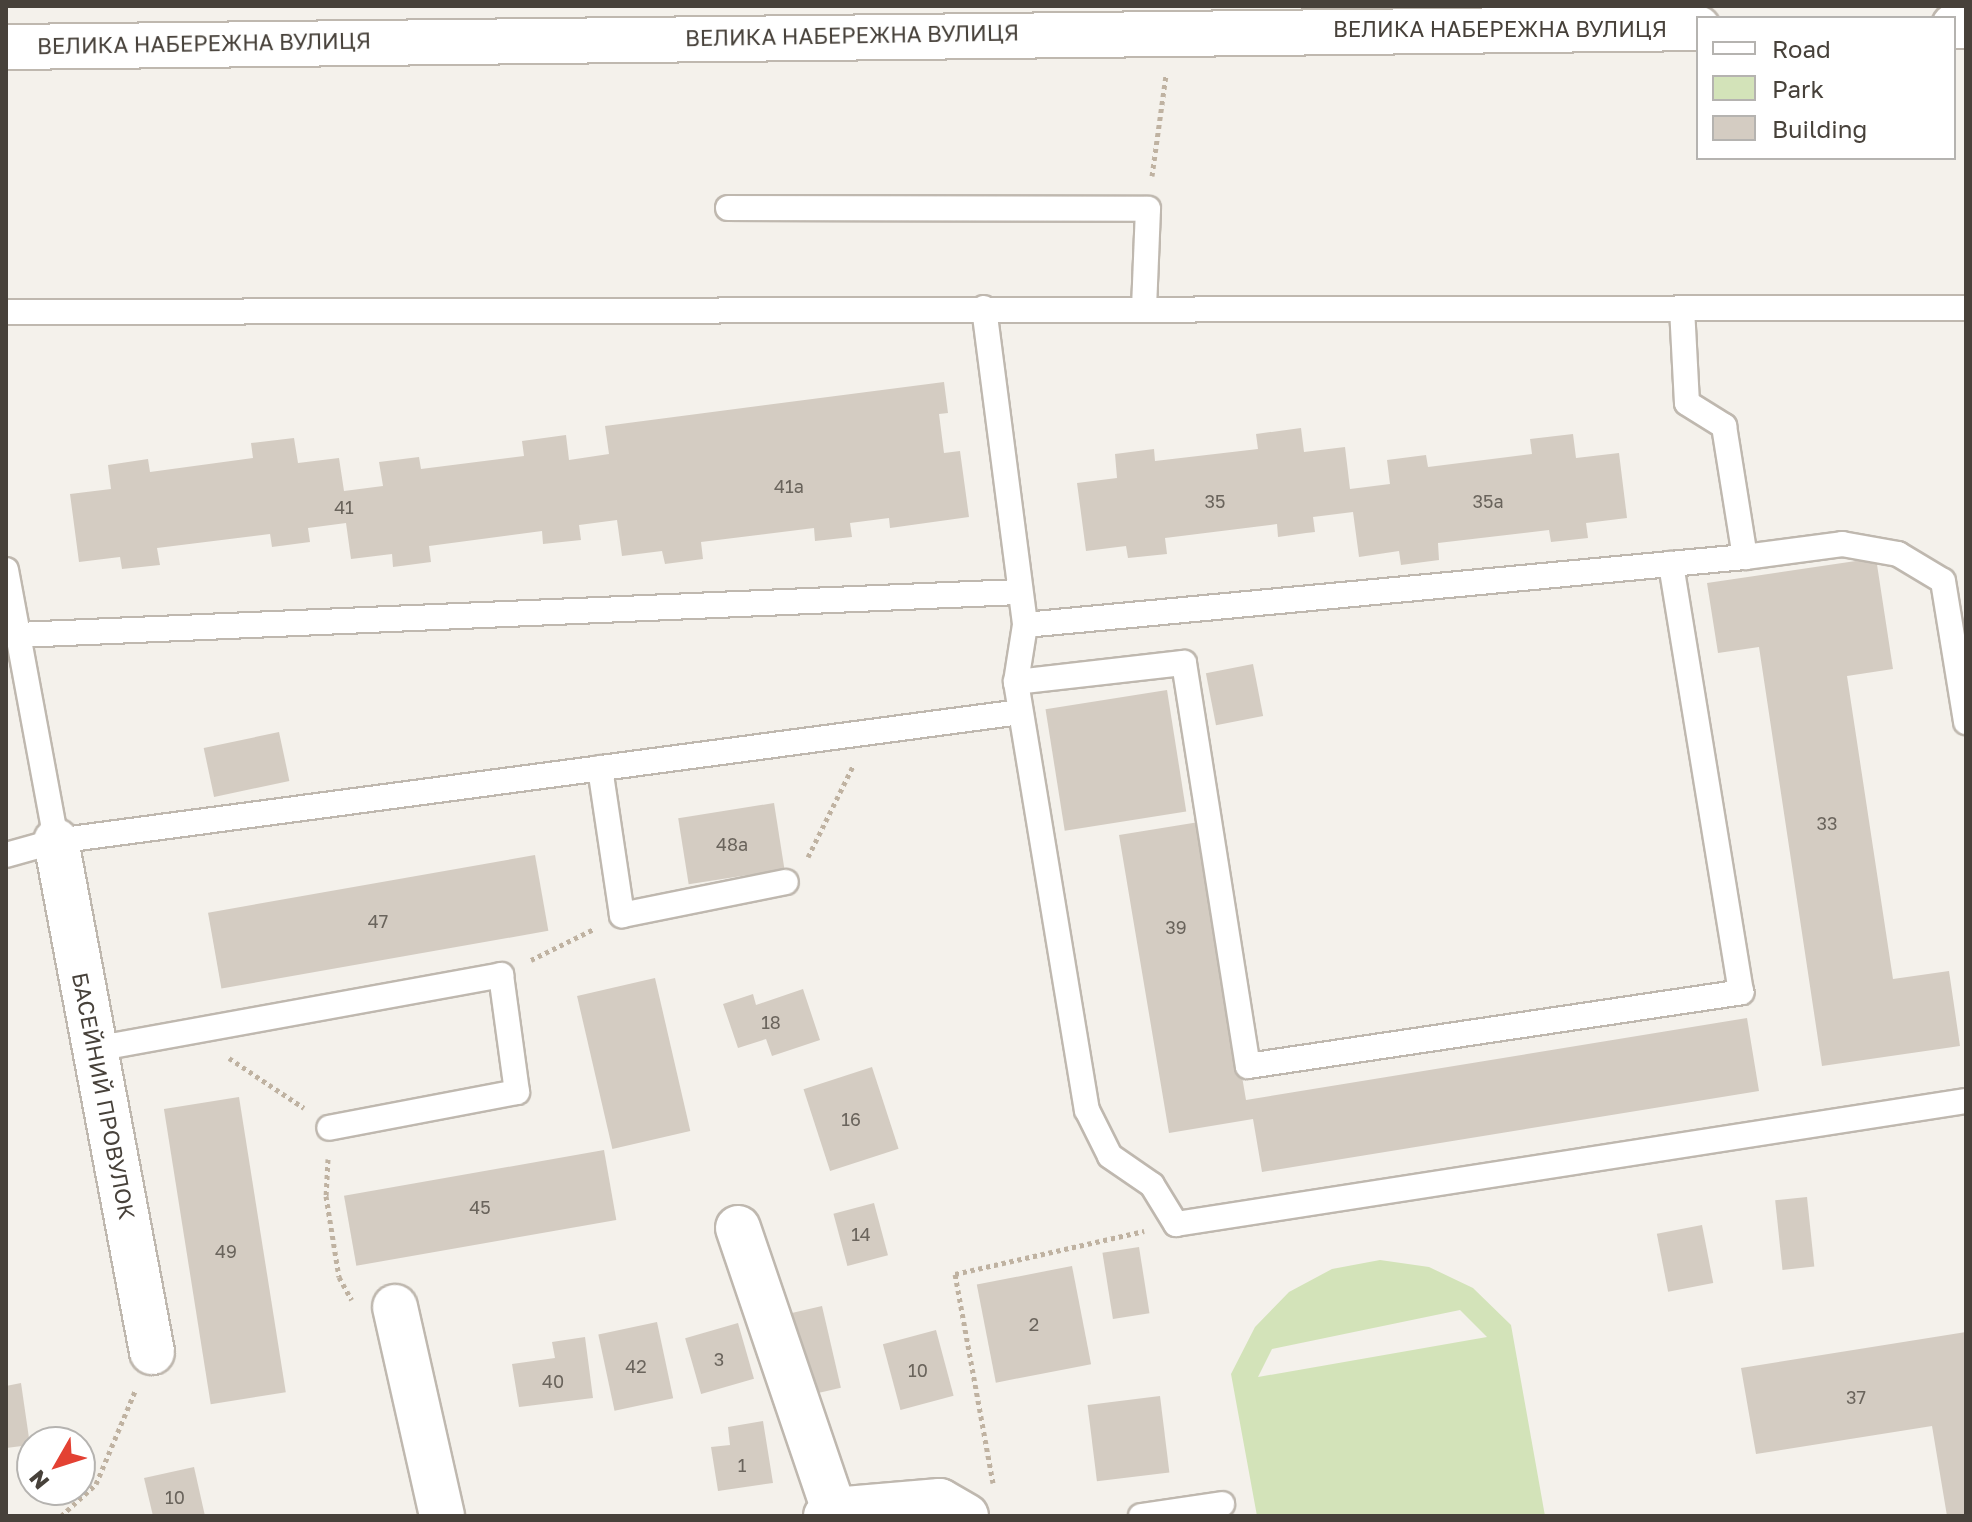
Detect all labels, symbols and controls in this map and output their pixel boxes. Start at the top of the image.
street label: ВЕЛИКА НАБЕРЕЖНА ВУЛИЦЯ [1333,16,1667,42]
legend [1696,16,1956,160]
street label: ВЕЛИКА НАБЕРЕЖНА ВУЛИЦЯ [685,19,1019,51]
street label: ВЕЛИКА НАБЕРЕЖНА ВУЛИЦЯ [37,27,371,59]
text: Road [1772,34,1831,63]
text: Park [1772,74,1824,103]
text: Building [1772,114,1867,143]
house number: 41а [774,475,804,497]
house number: 35 [1205,490,1225,512]
house number: 35а [1472,490,1504,512]
house number: 41 [334,496,354,518]
house number: 33 [1816,812,1838,834]
house number: 48а [716,833,748,855]
house number: 47 [368,910,388,932]
house number: 39 [1165,916,1187,938]
street label: БАСЕЙНИЙ ПРОВУЛОК [67,970,141,1222]
house number: 18 [761,1011,781,1033]
house number: 16 [841,1108,861,1130]
house number: 45 [469,1196,491,1218]
house number: 14 [851,1223,871,1245]
house number: 49 [215,1240,237,1262]
house number: 2 [1029,1313,1039,1335]
house number: 3 [714,1348,724,1370]
house number: 42 [625,1355,647,1377]
house number: 10 [908,1359,928,1381]
house number: 40 [542,1370,564,1392]
house number: 37 [1846,1386,1866,1408]
north arrow [16,1426,96,1506]
house number: 1 [738,1454,746,1476]
text: N [23,1465,54,1495]
house number: 10 [165,1486,185,1508]

